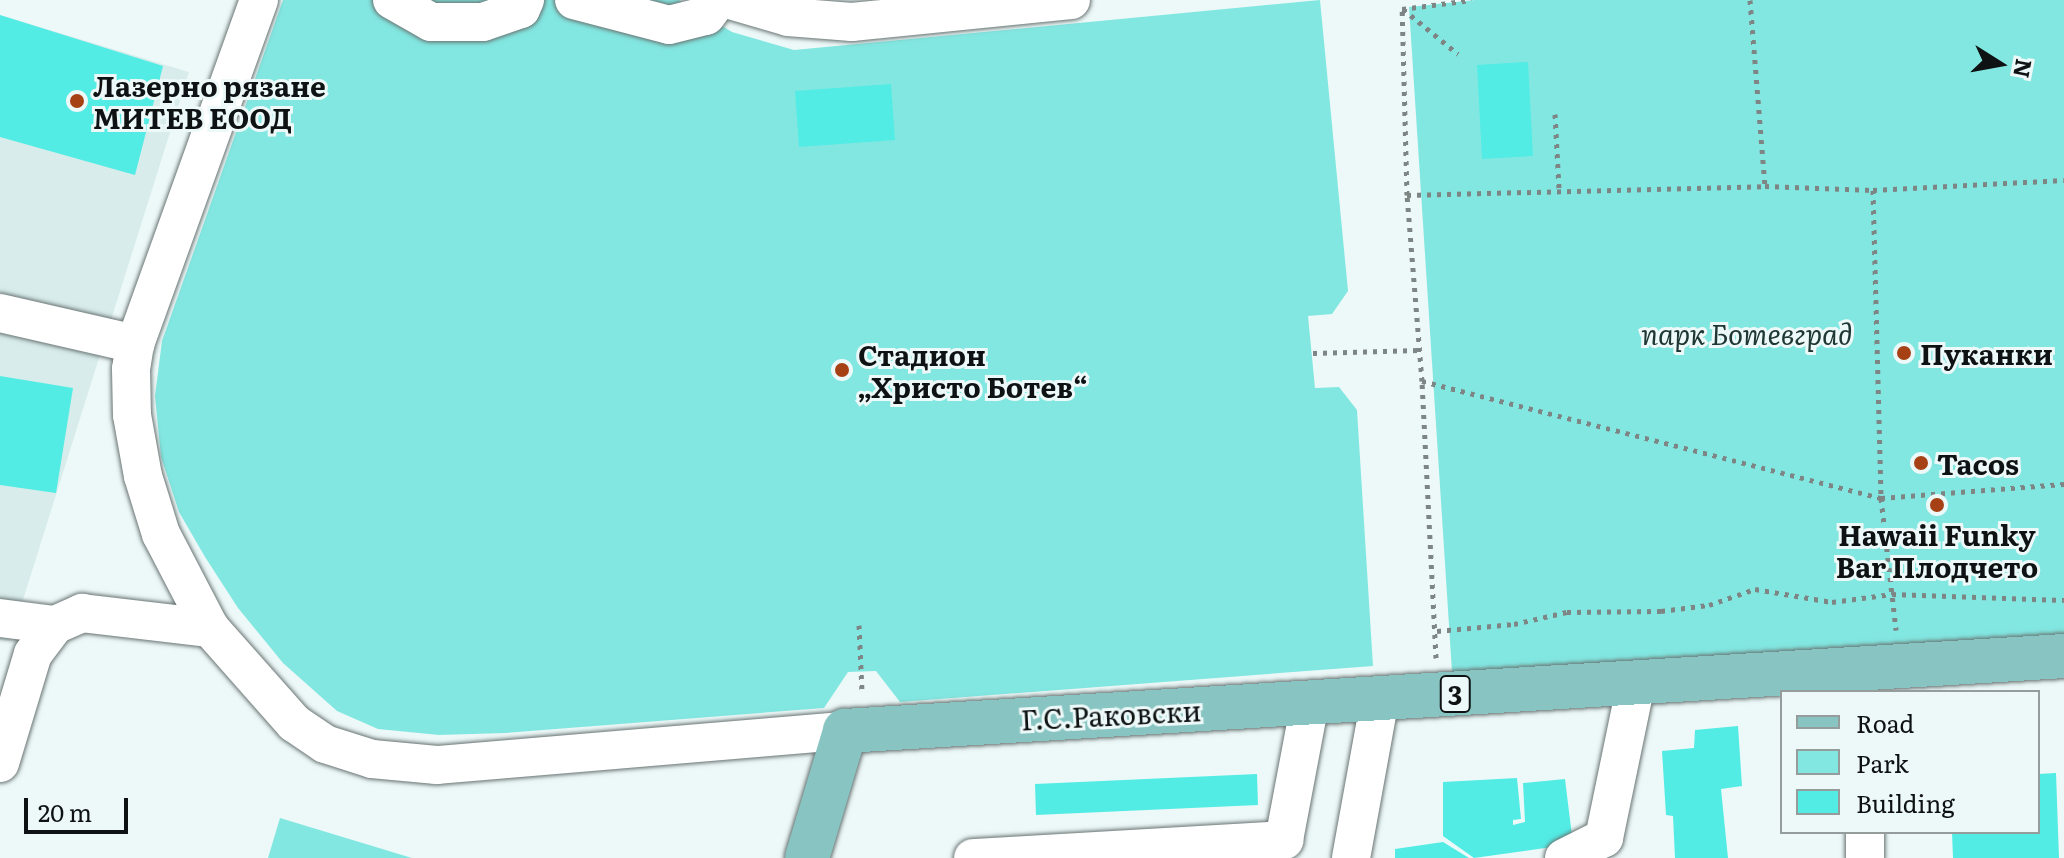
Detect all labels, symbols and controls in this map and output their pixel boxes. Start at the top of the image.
north arrow [1960,24,2040,104]
text: N [2006,56,2042,81]
place label: Лазерно рязане МИТЕВ ЕООД [93,68,326,134]
marker: Лазерно рязане МИТЕВ ЕООД [68,92,86,110]
park label: парк Ботевград [1641,316,1853,350]
place label: Пуканки [1920,336,2053,370]
place label: Стадион „Христо Ботев“ [858,337,1088,403]
marker: Пуканки [1895,344,1913,362]
marker: Стадион „Христо Ботев“ [833,361,851,379]
place label: Tacos [1937,446,2019,480]
marker: Tacos [1912,454,1930,472]
marker: Hawaii Funky Bar Плодчето [1928,496,1946,514]
place label: Hawaii Funky Bar Плодчето [1836,517,2038,583]
road number: 3 [1439,672,1471,716]
legend [1780,690,2040,834]
street label: Г.С.Раковски [1020,692,1202,736]
text: Road [1856,705,1914,740]
text: Park [1856,745,1909,780]
scale bar [28,782,132,832]
text: Building [1856,785,1955,820]
text: 20 m [38,794,92,829]

